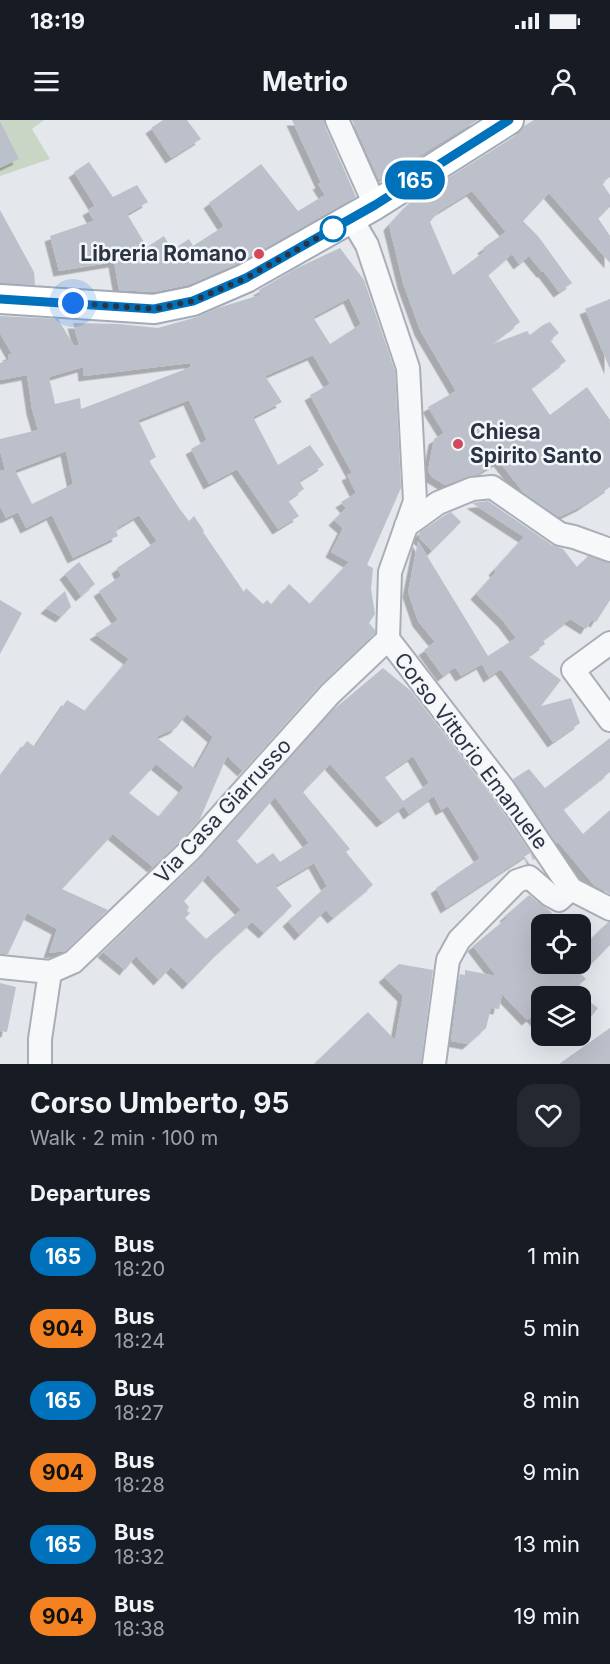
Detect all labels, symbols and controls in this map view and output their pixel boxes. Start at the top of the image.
text: 18:19 [30,8,85,34]
icon: menu [30,65,63,98]
text: Metrio [262,65,348,98]
icon: person [547,65,580,98]
line badge: 165 [380,160,450,200]
text: 165 [397,168,433,193]
unlabelled marker [320,216,346,242]
place label: Libreria Romano [80,241,247,266]
marker: Libreria Romano [252,247,266,261]
your location [58,288,88,318]
place label: Chiesa Spirito Santo [470,419,602,468]
marker: Chiesa Spirito Santo [451,437,465,451]
street label: Corso Vittorio Emanuele [389,647,553,854]
street label: Via Casa Giarrusso [149,733,296,888]
map controls [531,914,591,1046]
button: locate [531,914,591,974]
button: layers [531,986,591,1046]
button: heart [517,1084,580,1147]
text: Corso Umberto, 95 [30,1086,289,1120]
text: Walk · 2 min · 100 m [30,1126,218,1150]
text: Departures [30,1180,151,1206]
text: Bus [114,1231,155,1257]
text: 1 min [527,1243,580,1269]
text: 165 [45,1244,81,1269]
text: 18:20 [114,1257,165,1281]
text: Bus [114,1303,155,1329]
text: 5 min [523,1315,580,1341]
text: 904 [42,1316,84,1341]
text: 18:24 [114,1329,165,1353]
text: Bus [114,1375,155,1401]
text: 8 min [523,1387,580,1413]
text: 165 [45,1388,81,1413]
text: 18:27 [114,1401,164,1425]
text: Bus [114,1447,155,1473]
text: 9 min [523,1459,580,1485]
text: 904 [42,1460,84,1485]
text: 18:28 [114,1473,165,1497]
text: Bus [114,1519,155,1545]
text: 13 min [514,1531,580,1557]
text: 165 [45,1532,81,1557]
text: 18:32 [114,1545,165,1569]
text: Bus [114,1591,155,1617]
text: 19 min [514,1603,580,1629]
text: 904 [42,1604,84,1629]
text: 18:38 [114,1617,165,1641]

